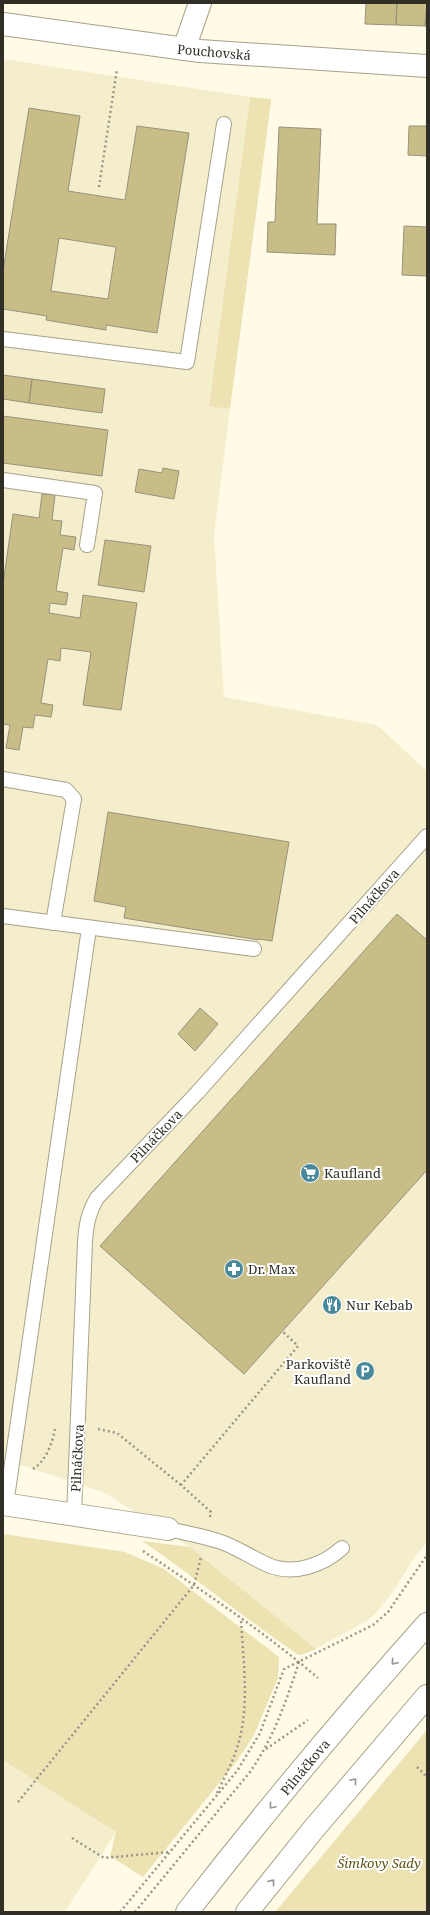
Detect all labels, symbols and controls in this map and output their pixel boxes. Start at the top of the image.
street label: Pouchovská [176,40,252,64]
street label: Pilnáčkova [345,864,403,928]
street label: Pilnáčkova [126,1105,186,1167]
supermarket icon: Kaufland [299,1162,321,1184]
place label: Kaufland [324,1164,381,1182]
pharmacy icon: Dr. Max [223,1258,245,1280]
place label: Dr. Max [248,1260,296,1278]
restaurant icon: Nur Kebab [321,1294,343,1316]
place label: Nur Kebab [346,1296,413,1314]
place label: Parkoviště Kaufland [286,1355,351,1388]
parking icon: Parkoviště Kaufland [354,1360,376,1382]
street label: Pilnáčkova [66,1424,88,1492]
one-way arrow [392,1657,399,1665]
street label: Pilnáčkova [276,1735,334,1799]
one-way arrow [350,1779,357,1786]
one-way arrow [270,1802,277,1809]
park label: Šimkovy Sady [337,1854,421,1872]
one-way arrow [267,1879,274,1886]

